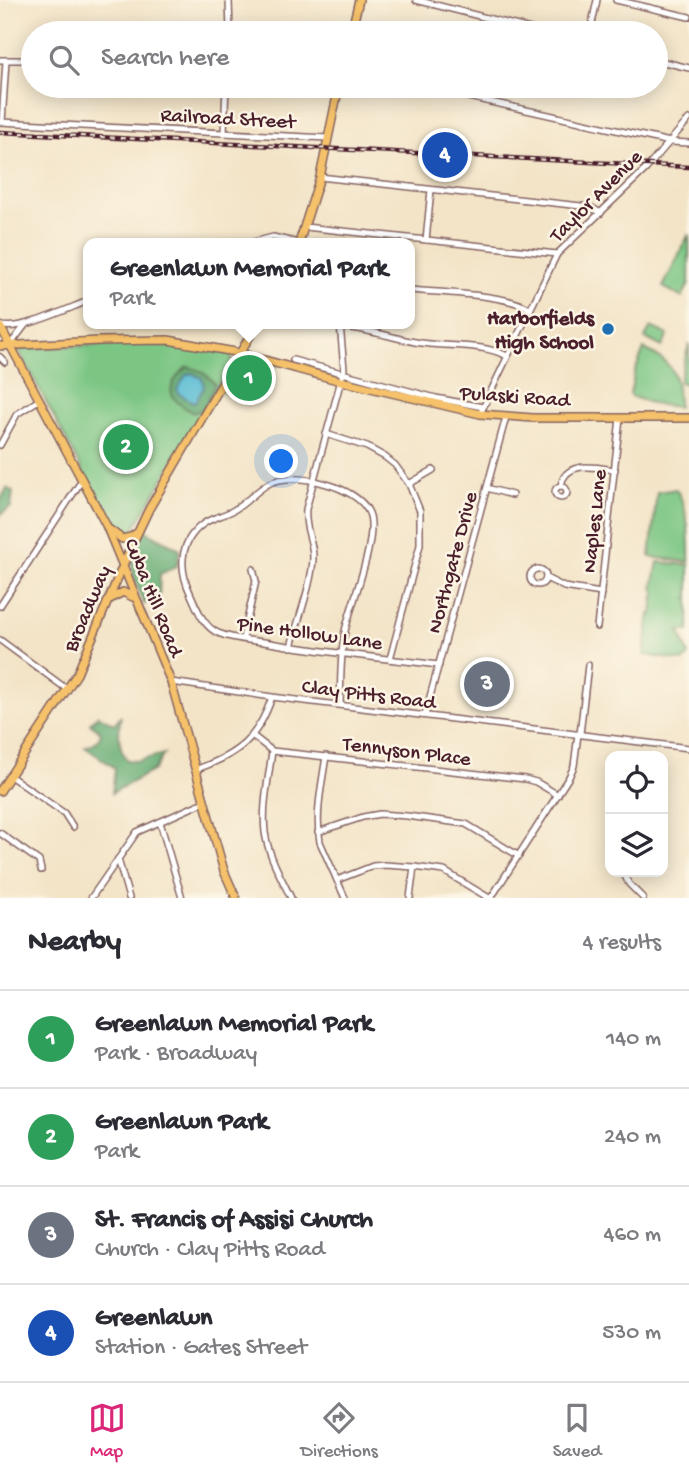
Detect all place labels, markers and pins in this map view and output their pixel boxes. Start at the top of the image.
pin: 4 [422,129,468,181]
place label: Harborfields High School [487,308,595,357]
marker: Harborfields High School [600,321,616,337]
pin: 1 [226,352,272,404]
pin: 2 [103,421,149,473]
pin: 3 [464,658,510,710]

